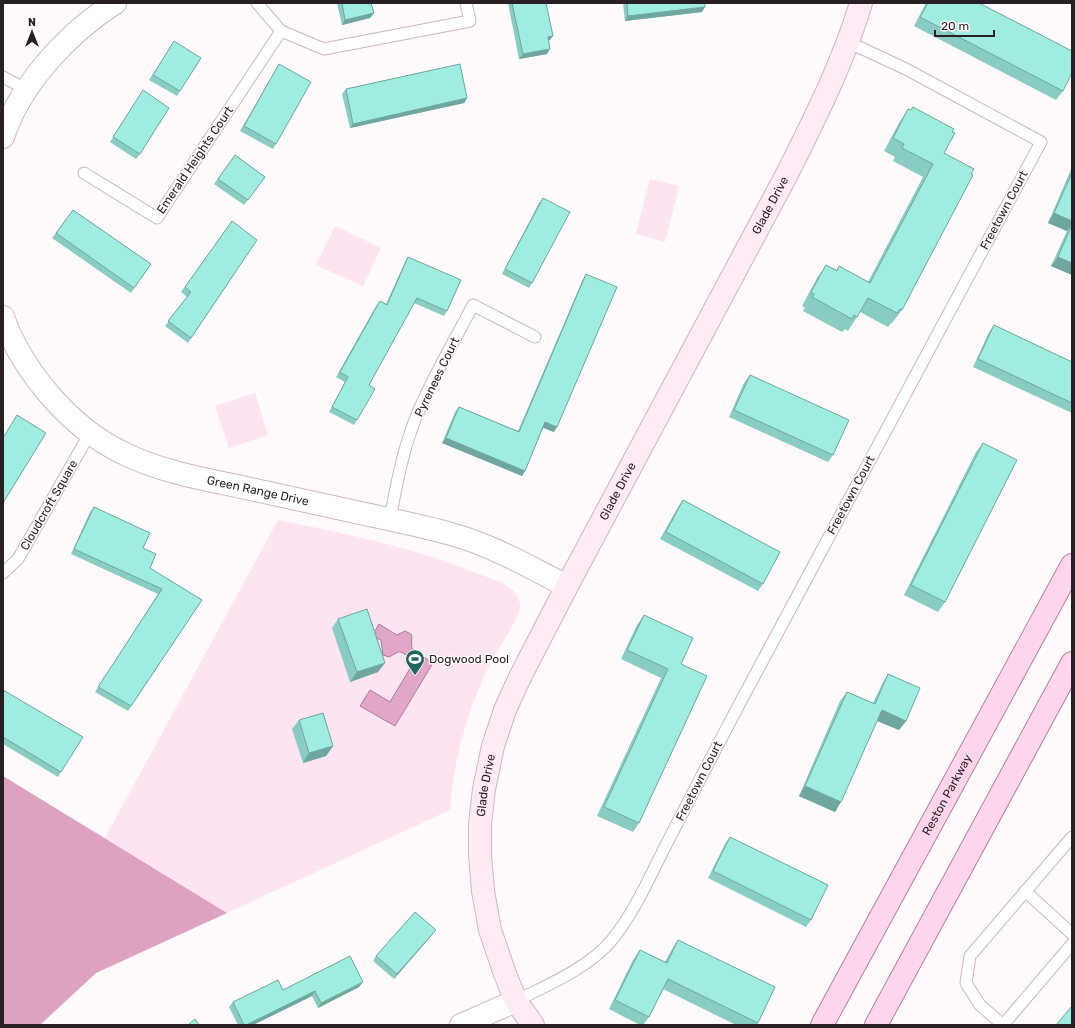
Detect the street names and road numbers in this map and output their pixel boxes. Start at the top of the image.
street label: Emerald Heights Court [154,103,236,216]
street label: Freetown Court [977,168,1031,252]
street label: Glade Drive [749,174,791,237]
street label: Pyrenees Court [412,335,462,419]
street label: Freetown Court [824,453,878,537]
street label: Cloudcroft Square [17,457,81,553]
street label: Glade Drive [596,460,639,523]
street label: Green Range Drive [206,473,310,509]
street label: Freetown Court [673,739,725,823]
street label: Glade Drive [474,752,498,817]
street label: Reston Parkway [919,752,975,838]

